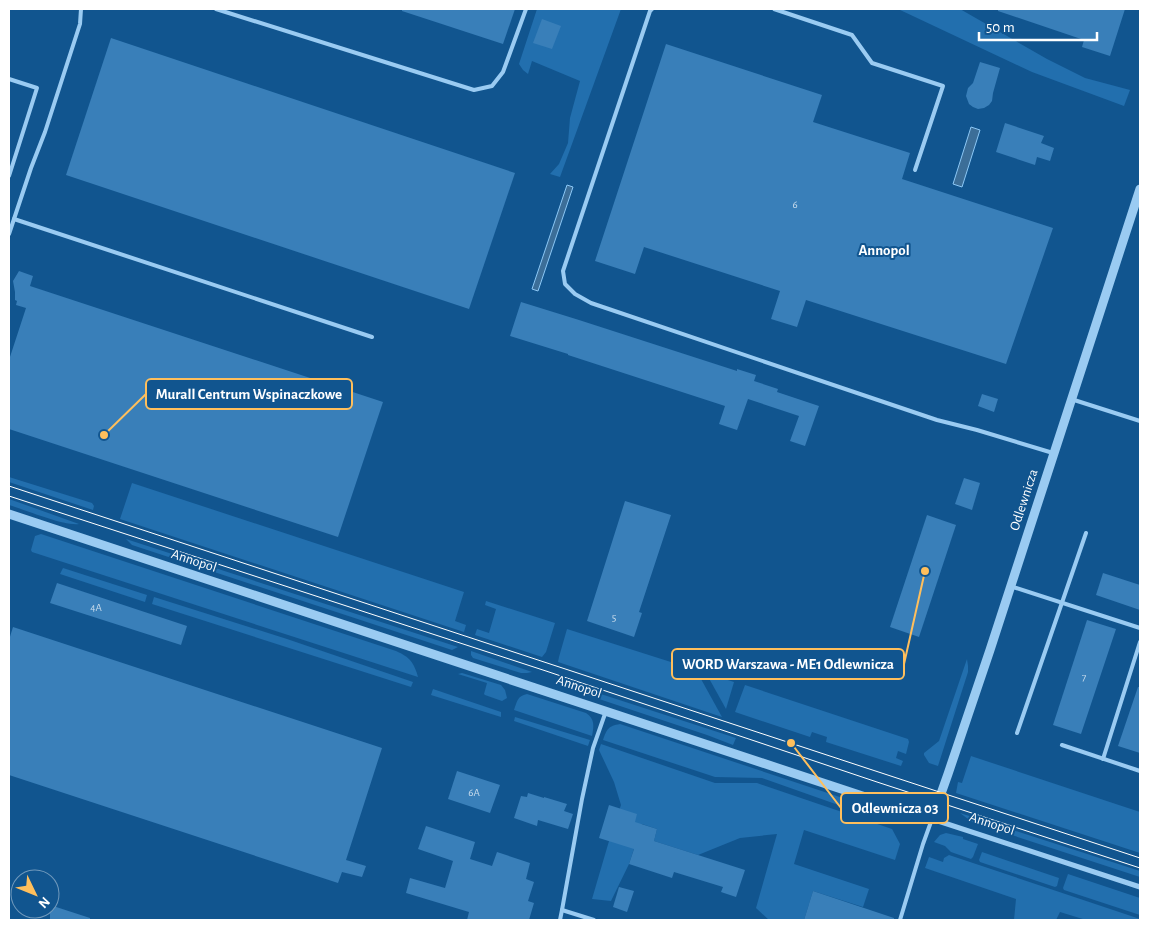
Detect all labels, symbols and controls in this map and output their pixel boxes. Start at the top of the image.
scale bar [979,10,1096,42]
text: 50 m [986,20,1015,35]
house number: 6 [792,199,798,210]
district label: Annopol [858,243,910,258]
callout: Murall Centrum Wspinaczkowe [146,379,352,409]
text: Murall Centrum Wspinaczkowe [156,387,342,402]
street label: Odlewnicza [1007,467,1041,532]
street label: Annopol [170,547,218,575]
house number: 4A [90,602,102,613]
house number: 5 [612,612,617,623]
callout: WORD Warszawa - ME1 Odlewnicza [672,649,904,679]
text: WORD Warszawa - ME1 Odlewnicza [682,657,894,672]
house number: 7 [1082,672,1087,683]
street label: Annopol [555,673,603,701]
house number: 6A [468,787,480,798]
callout: Odlewnicza 03 [841,793,948,823]
text: Odlewnicza 03 [852,801,938,816]
street label: Annopol [968,810,1016,838]
north arrow [10,869,60,919]
text: N [35,894,52,911]

